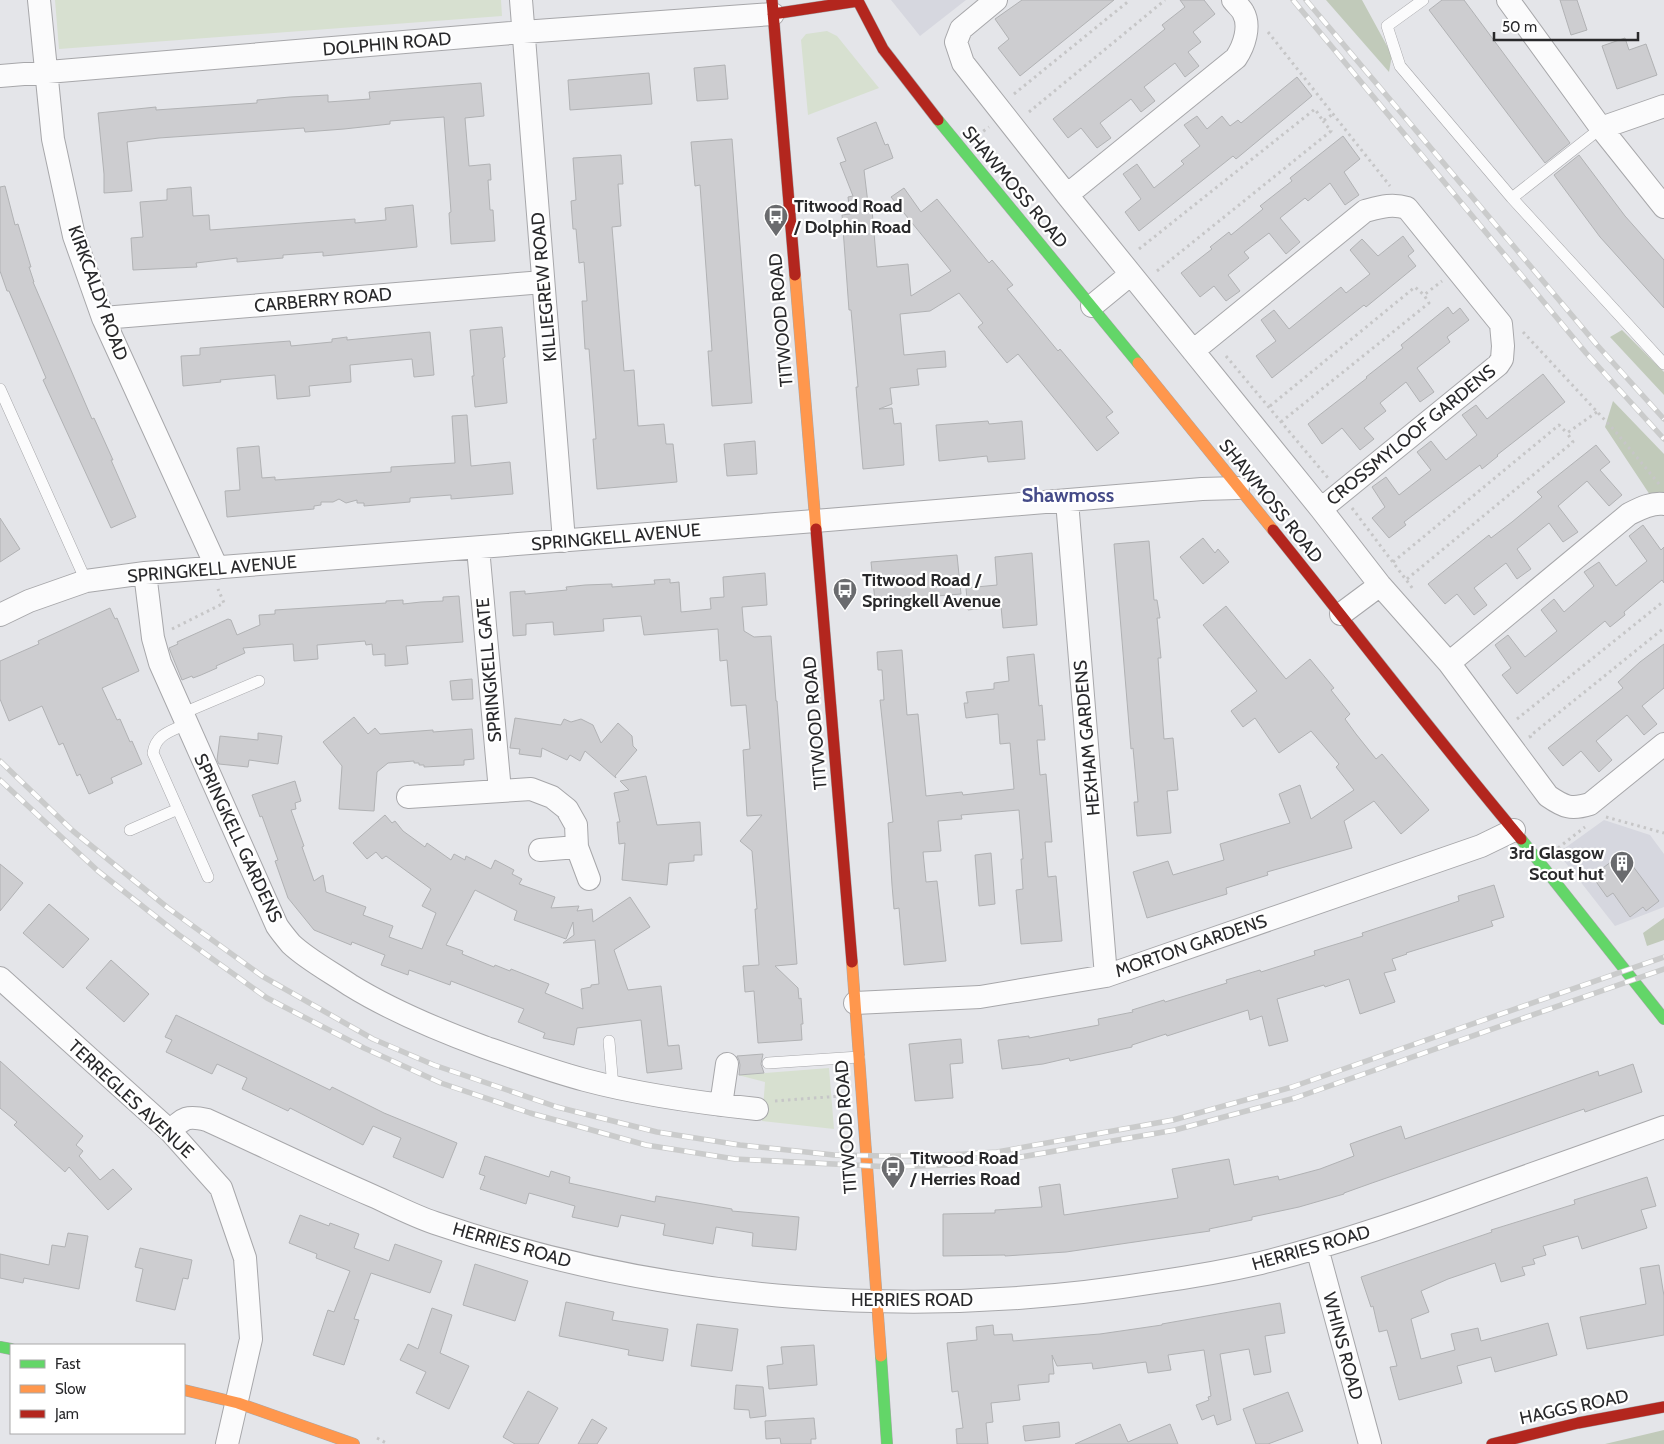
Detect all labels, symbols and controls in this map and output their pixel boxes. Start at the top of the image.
scale bar [1494,10,1638,42]
text: 50 m [1502,18,1537,36]
street label: DOLPHIN ROAD [322,27,452,61]
street label: SHAWMOSS ROAD [958,122,1072,252]
place label: Titwood Road / Dolphin Road [793,195,911,238]
bus stop icon: Titwood Road / Dolphin Road [763,203,789,237]
street label: KILLIEGREW ROAD [527,211,561,363]
street label: KIRKCALDY ROAD [63,223,133,363]
street label: TITWOOD ROAD [764,252,798,388]
street label: CARBERRY ROAD [253,283,393,317]
street label: CROSSMYLOOF GARDENS [1322,360,1500,510]
street label: SHAWMOSS ROAD [1214,435,1328,567]
district label: Shawmoss [1022,483,1114,507]
street label: SPRINGKELL AVENUE [530,519,702,555]
street label: SPRINGKELL AVENUE [126,551,298,587]
place label: Titwood Road / Springkell Avenue [862,569,1001,612]
bus stop icon: Titwood Road / Springkell Avenue [832,577,858,611]
street label: SPRINGKELL GATE [472,597,506,743]
street label: TITWOOD ROAD [798,655,832,791]
street label: HEXHAM GARDENS [1069,659,1105,817]
street label: SPRINGKELL GARDENS [189,750,287,926]
place label: 3rd Glasgow Scout hut [1509,842,1604,885]
building icon: 3rd Glasgow Scout hut [1609,850,1635,884]
street label: MORTON GARDENS [1112,910,1270,982]
street label: TERREGLES AVENUE [64,1035,198,1163]
street label: TITWOOD ROAD [830,1059,862,1195]
place label: Titwood Road / Herries Road [909,1147,1020,1190]
bus stop icon: Titwood Road / Herries Road [880,1155,906,1189]
street label: HERRIES ROAD [450,1218,574,1272]
street label: HERRIES ROAD [1249,1221,1373,1275]
street label: HERRIES ROAD [851,1289,973,1311]
street label: WHINS ROAD [1318,1290,1368,1402]
legend [10,1344,185,1434]
text: Fast [55,1355,80,1373]
text: Slow [55,1380,86,1398]
street label: HAGGS ROAD [1517,1385,1631,1429]
text: Jam [54,1405,79,1423]

